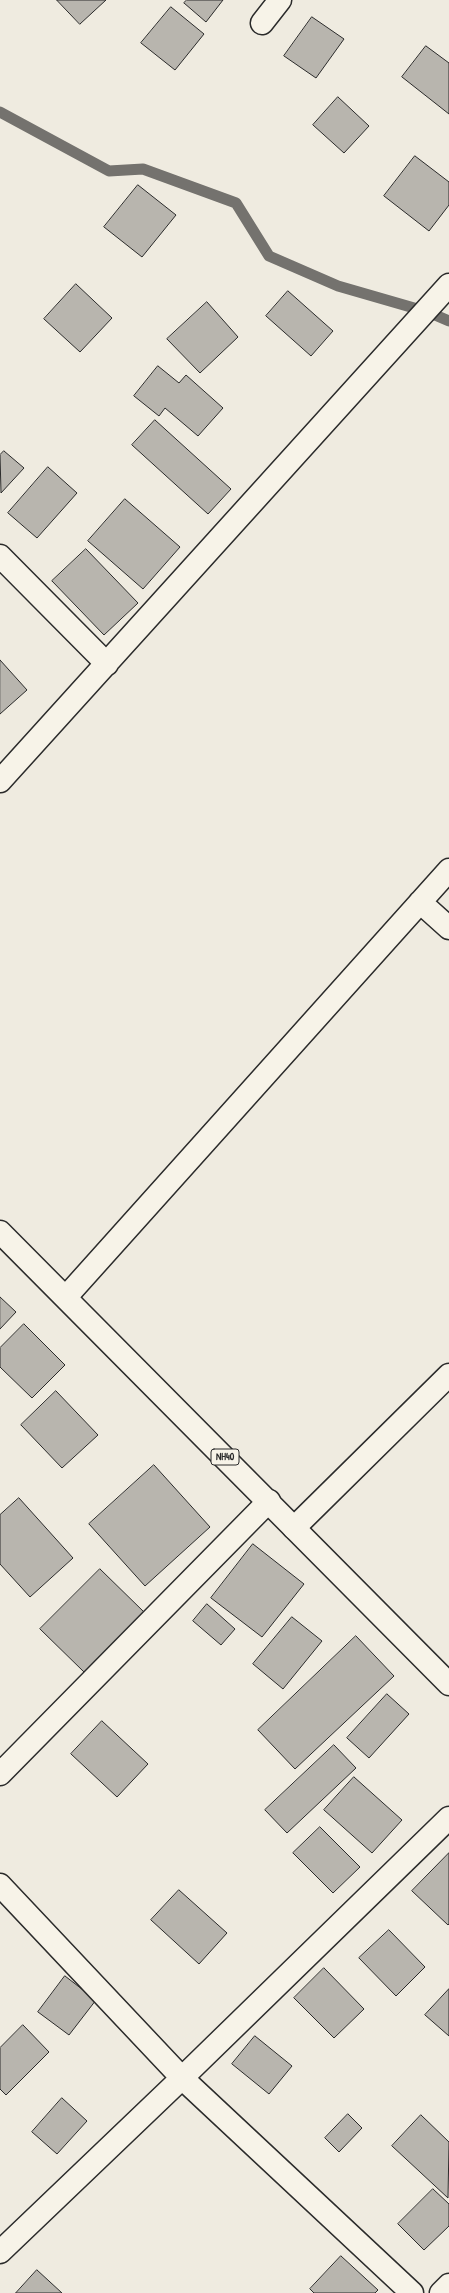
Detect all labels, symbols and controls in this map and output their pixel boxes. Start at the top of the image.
road number: NH40 [211,1449,239,1465]

